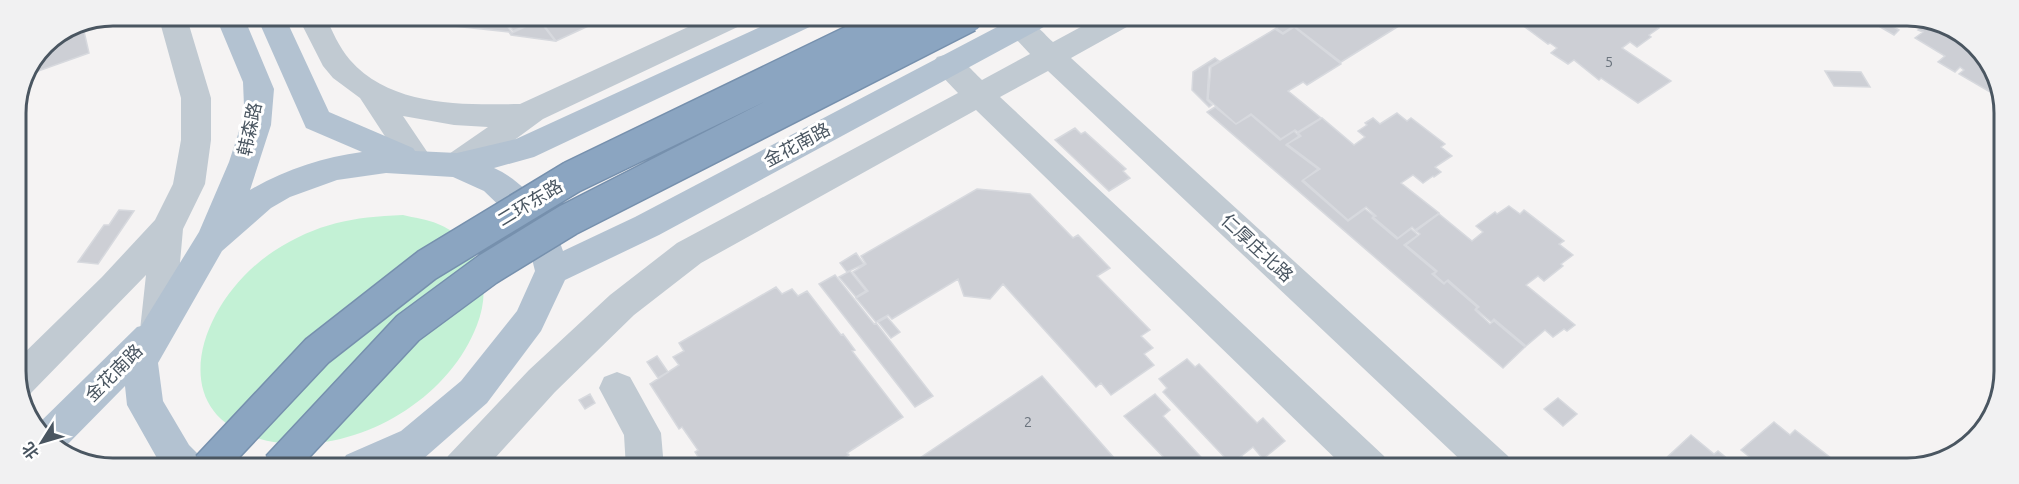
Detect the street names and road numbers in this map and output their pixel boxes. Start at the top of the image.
street label: 韩森路 [234,100,264,157]
street label: 金花南路 [760,118,833,170]
street label: 二环东路 [493,175,565,229]
street label: 仁厚庄北路 [1218,209,1297,285]
street label: 金花南路 [81,340,146,405]

